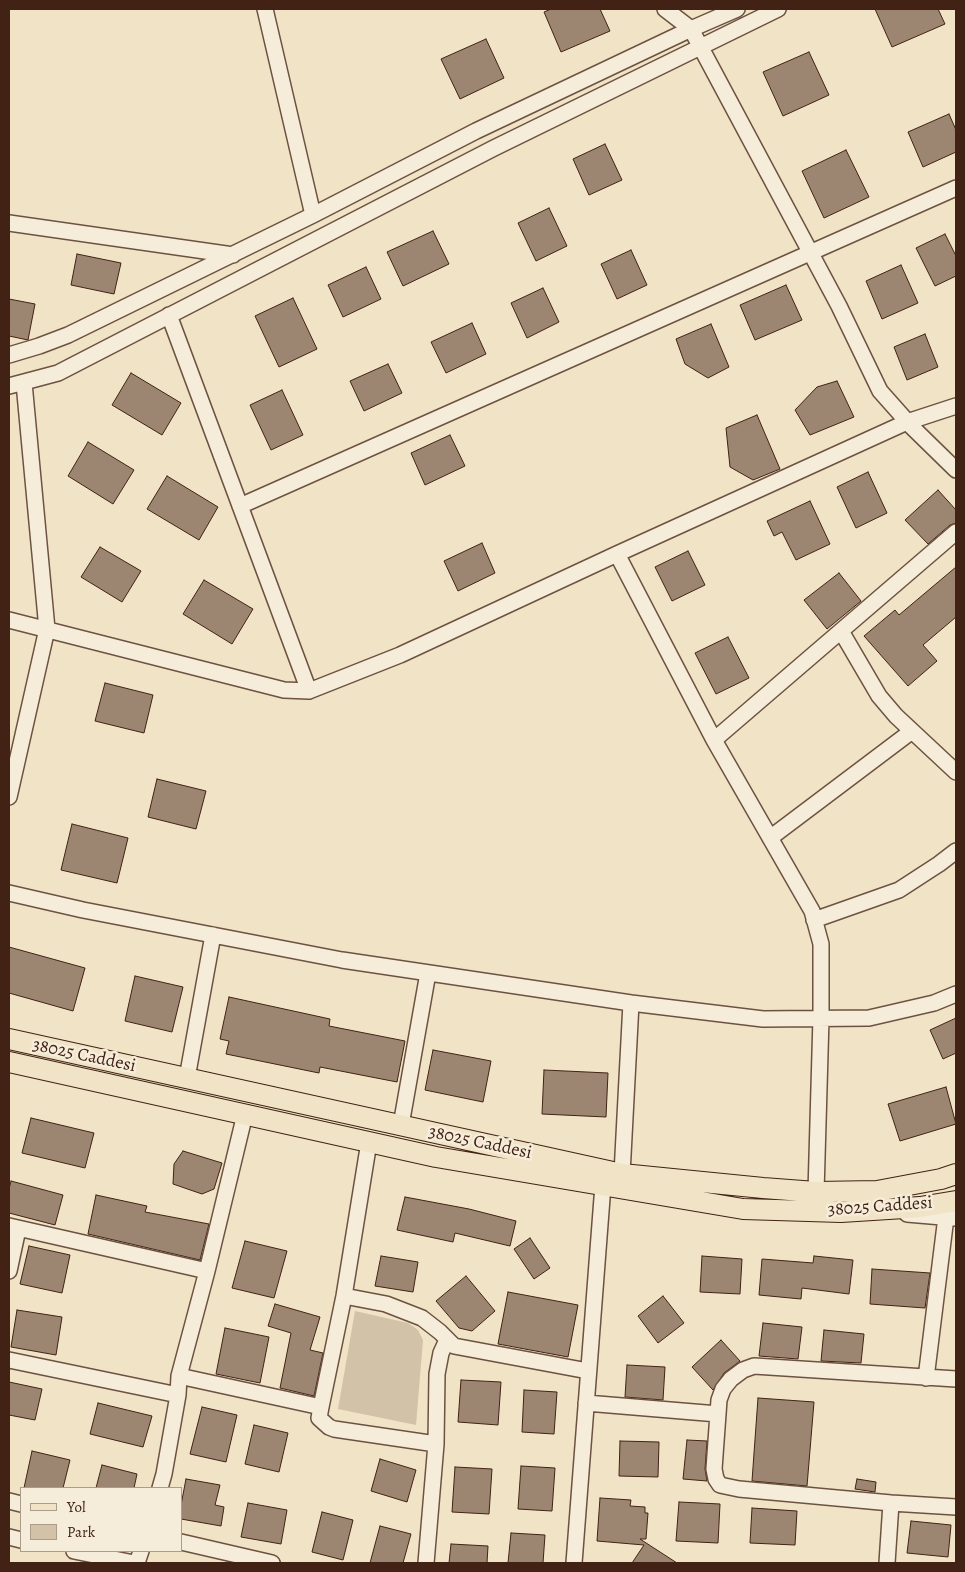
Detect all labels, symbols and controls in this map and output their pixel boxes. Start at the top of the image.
street label: 38025 Caddesi [30,1035,138,1077]
street label: 38025 Caddesi [426,1122,534,1164]
street label: 38025 Caddesi [827,1193,933,1221]
legend [20,1487,182,1552]
text: Yol [67,1497,86,1517]
text: Park [67,1522,95,1542]

